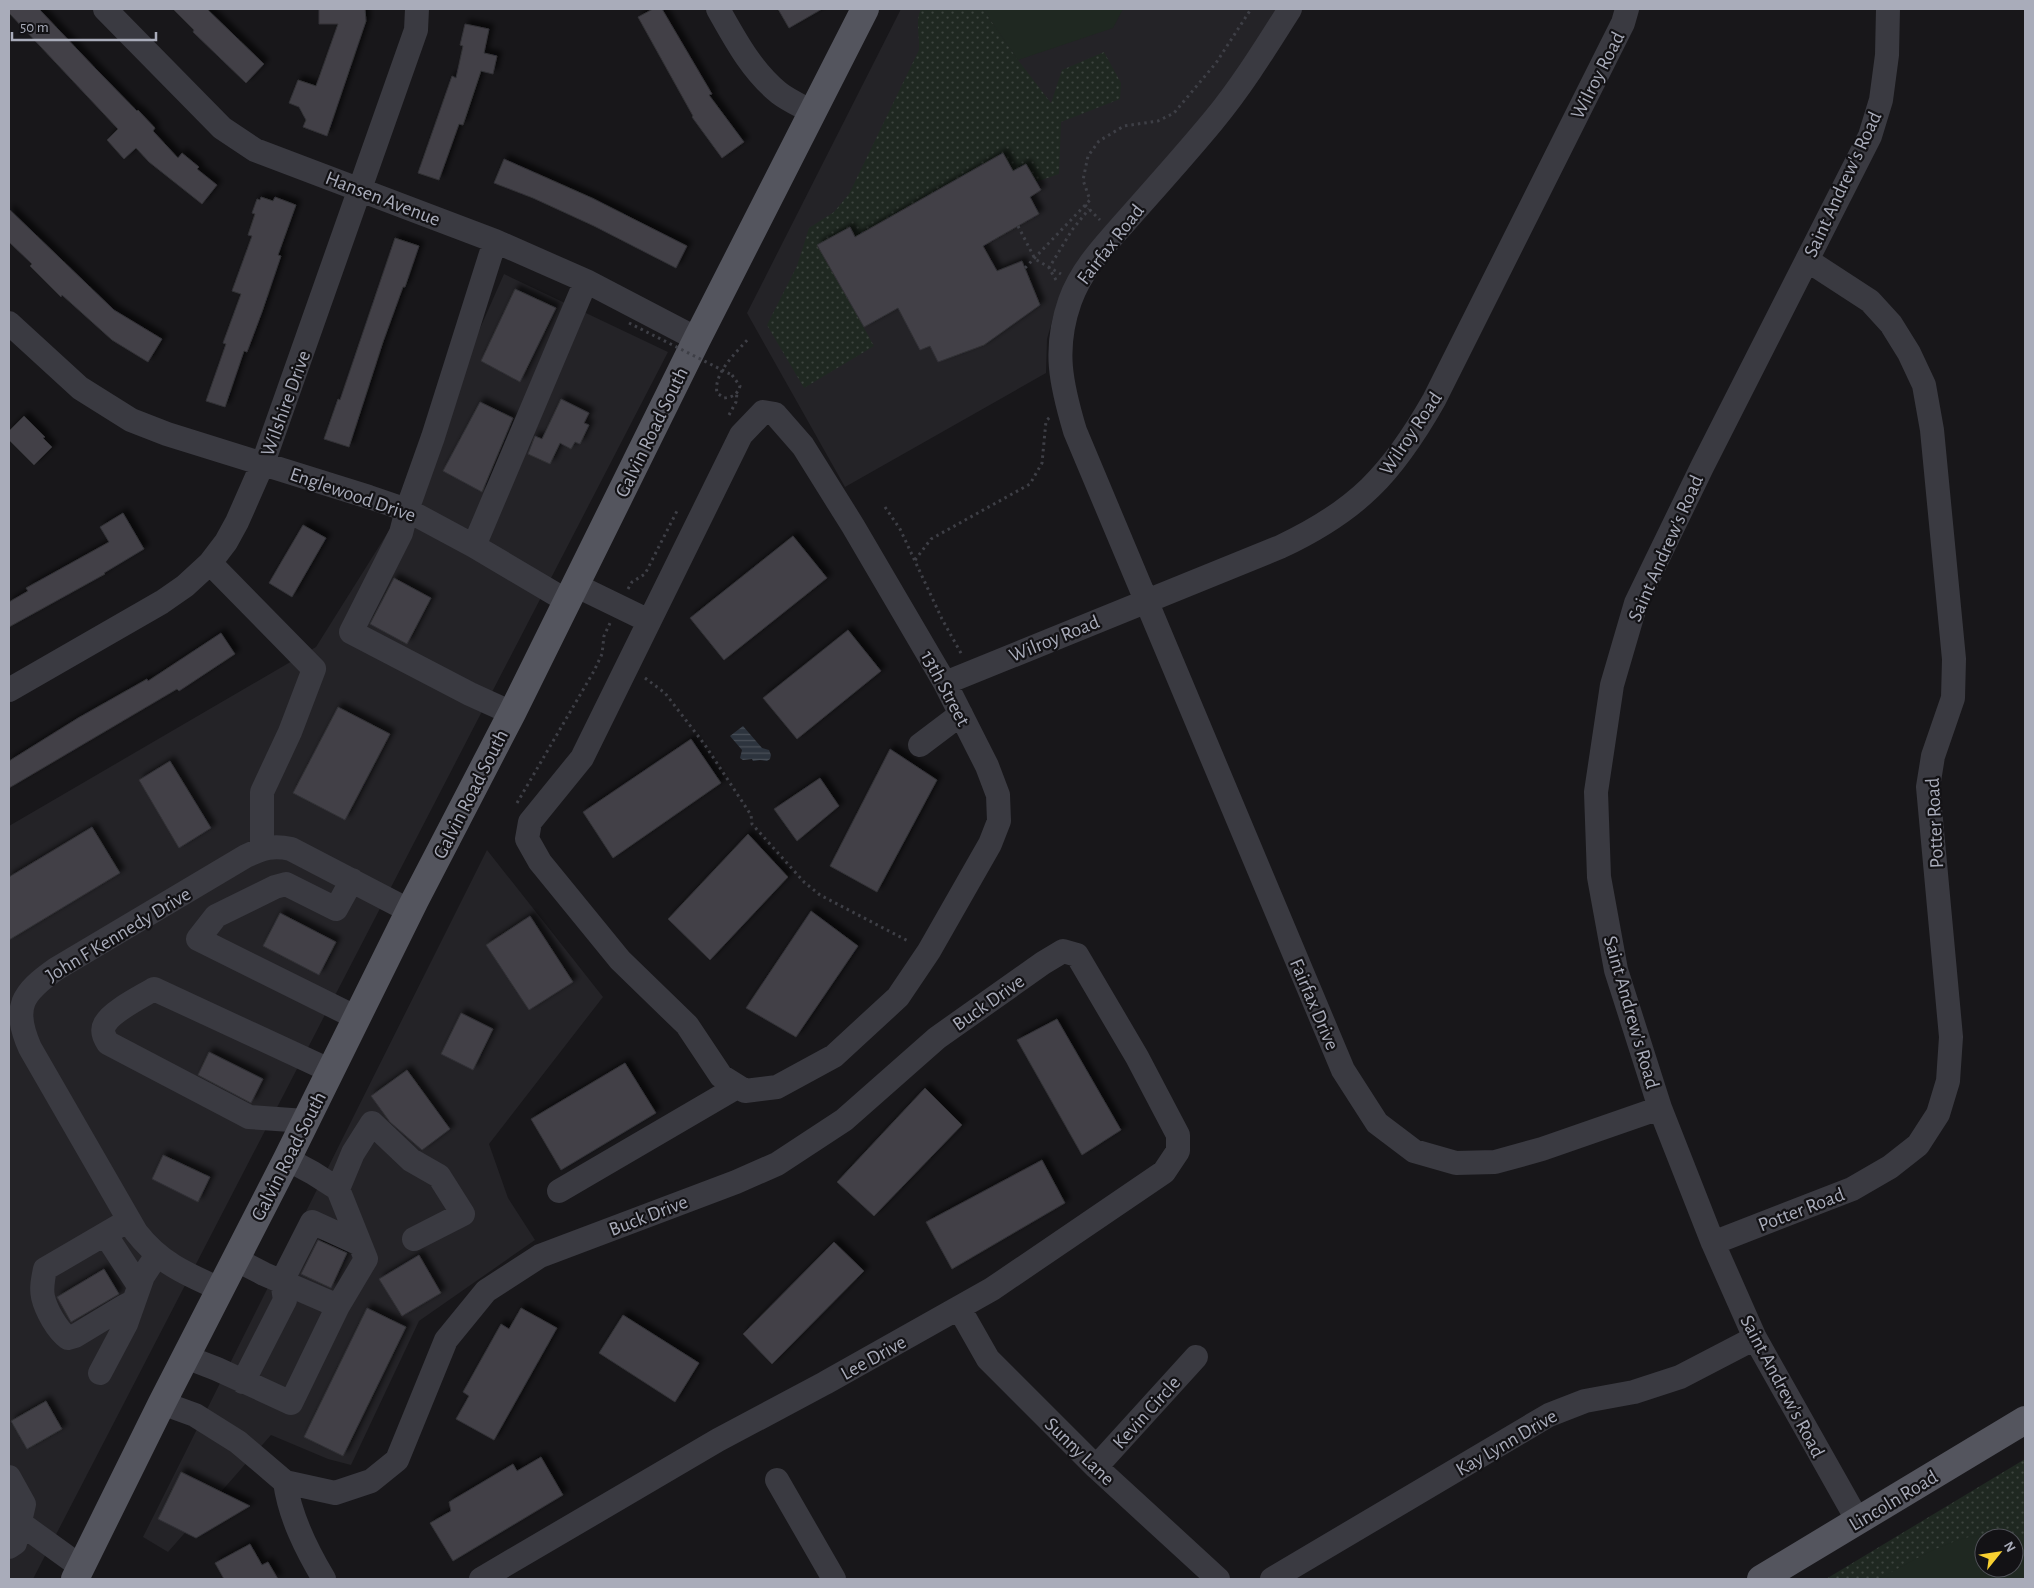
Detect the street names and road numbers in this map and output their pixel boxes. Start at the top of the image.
street label: Wilroy Road [1567,28,1628,122]
street label: Saint Andrew's Road [1800,109,1885,260]
street label: Hansen Avenue [322,168,443,230]
street label: Fairfax Road [1074,201,1148,288]
street label: Wilshire Drive [258,348,314,459]
street label: Galvin Road South [612,364,692,501]
street label: Wilroy Road [1376,388,1446,479]
street label: Englewood Drive [287,464,418,526]
street label: Saint Andrew's Road [1625,472,1707,625]
street label: Wilroy Road [1006,612,1102,666]
street label: 13th Street [917,647,974,730]
street label: Galvin Road South [430,727,512,862]
street label: Potter Road [1923,777,1947,869]
street label: John F Kennedy Drive [43,884,194,986]
street label: Saint Andrew's Road [1600,934,1662,1091]
street label: Fairfax Drive [1286,956,1342,1053]
street label: Buck Drive [949,971,1028,1035]
street label: Galvin Road South [248,1089,330,1224]
street label: Potter Road [1755,1184,1847,1236]
street label: Buck Drive [606,1192,691,1240]
street label: Saint Andrew's Road [1736,1312,1828,1461]
street label: Lee Drive [837,1332,910,1384]
street label: Kevin Circle [1109,1372,1184,1453]
street label: Kay Lynn Drive [1452,1406,1561,1480]
street label: Sunny Lane [1041,1414,1118,1490]
street label: Lincoln Road [1846,1467,1941,1535]

